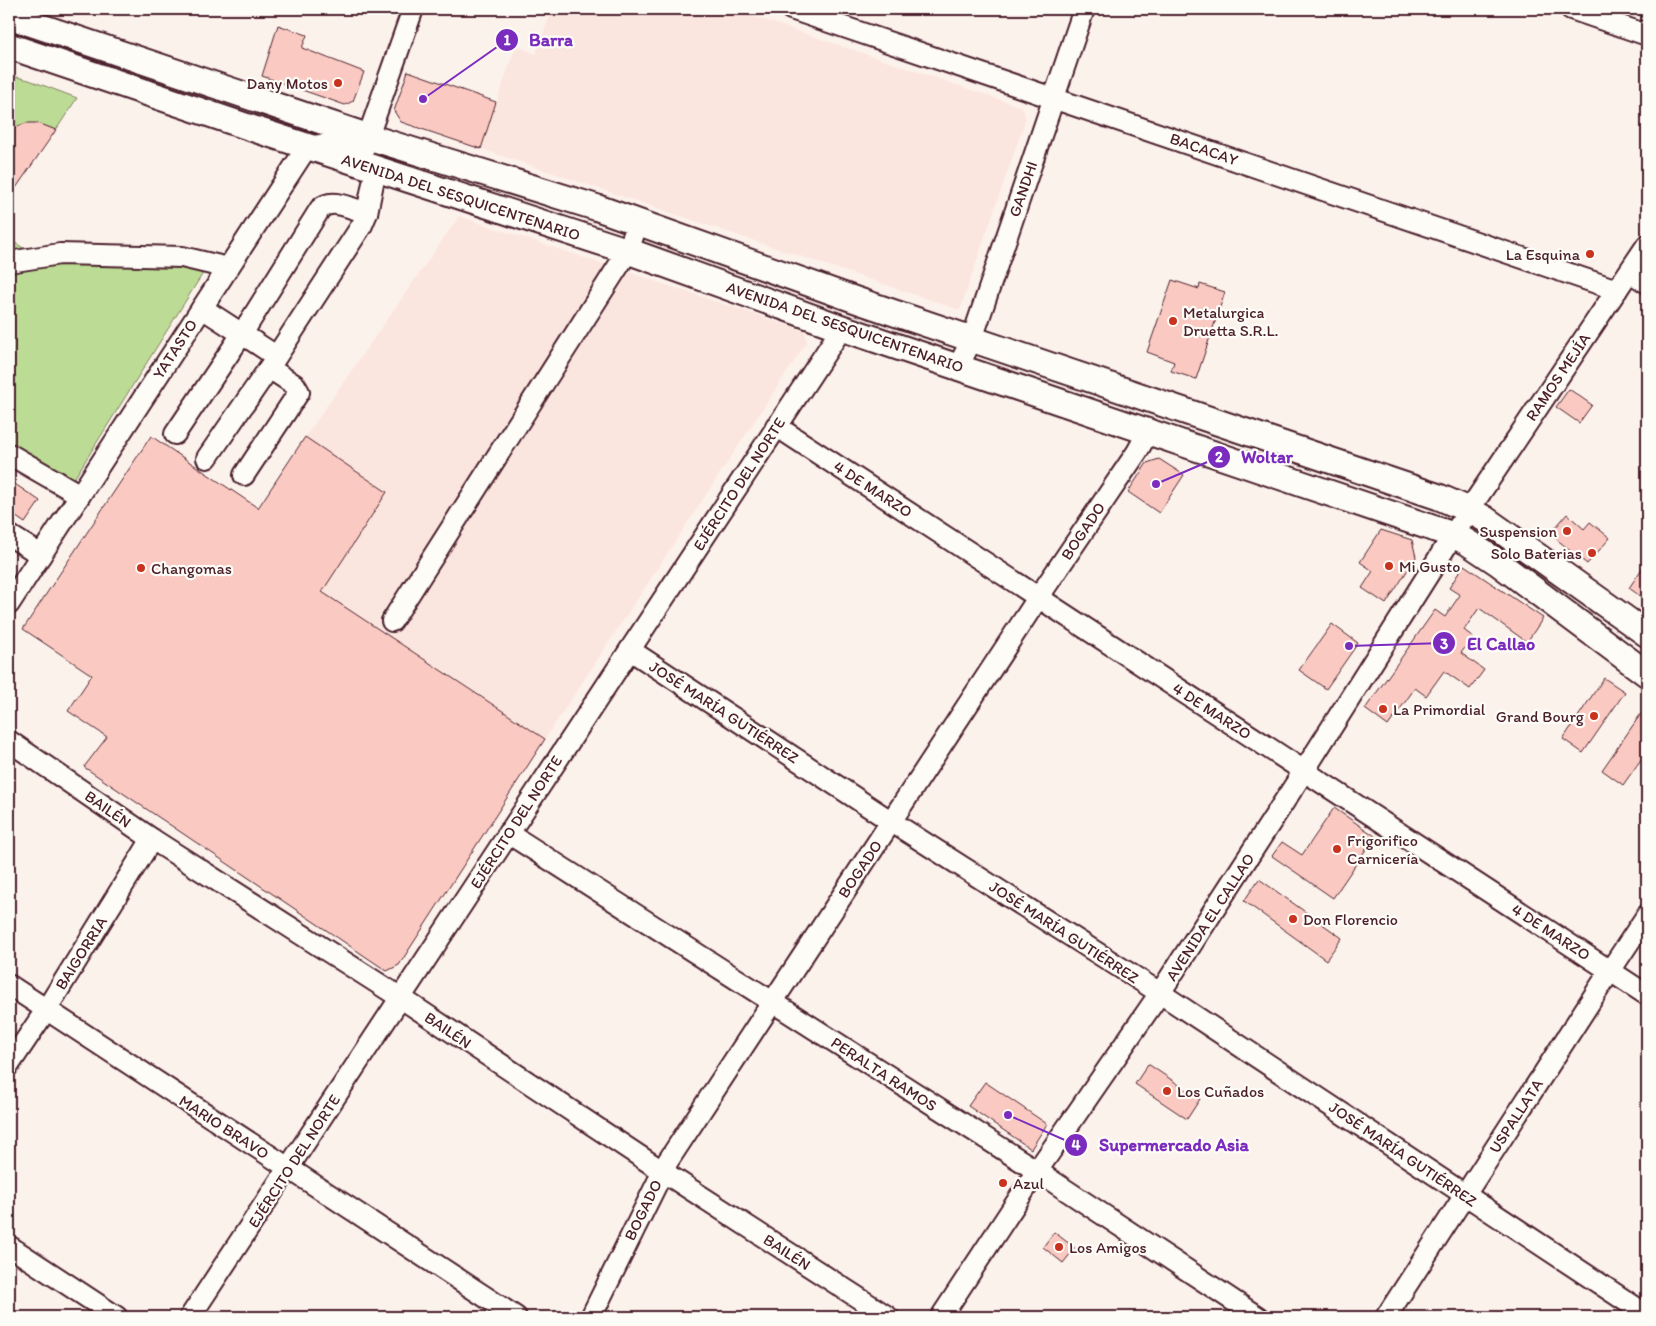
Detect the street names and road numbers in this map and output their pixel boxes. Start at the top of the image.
street label: BACACAY [1167,129,1241,169]
street label: AVENIDA DEL SESQUICENTENARIO [339,149,583,245]
street label: GANDHI [1005,159,1041,219]
street label: AVENIDA DEL SESQUICENTENARIO [724,277,966,377]
street label: YATASTO [149,316,201,382]
street label: RAMOS MEJÍA [1522,329,1594,425]
street label: EJÉRCITO DEL NORTE [689,414,789,554]
street label: 4 DE MARZO [830,457,916,521]
street label: BOGADO [1057,499,1109,563]
street label: JOSÉ MARÍA GUTIÉRREZ [646,657,802,767]
street label: 4 DE MARZO [1169,679,1255,743]
street label: EJÉRCITO DEL NORTE [466,752,566,892]
street label: BAILÉN [81,786,135,832]
street label: BOGADO [834,837,886,901]
street label: AVENIDA EL CALLAO [1162,850,1258,984]
street label: JOSÉ MARÍA GUTIÉRREZ [986,877,1142,987]
street label: 4 DE MARZO [1508,900,1594,964]
street label: BAIGORRIA [51,913,111,993]
street label: BAILÉN [421,1007,475,1053]
street label: PERALTA RAMOS [828,1033,940,1115]
street label: USPALLATA [1485,1075,1547,1157]
street label: MARIO BRAVO [175,1091,273,1163]
street label: EJÉRCITO DEL NORTE [244,1091,344,1231]
street label: JOSÉ MARÍA GUTIÉRREZ [1325,1097,1481,1211]
street label: BOGADO [620,1176,666,1244]
street label: BAILÉN [760,1230,814,1274]

